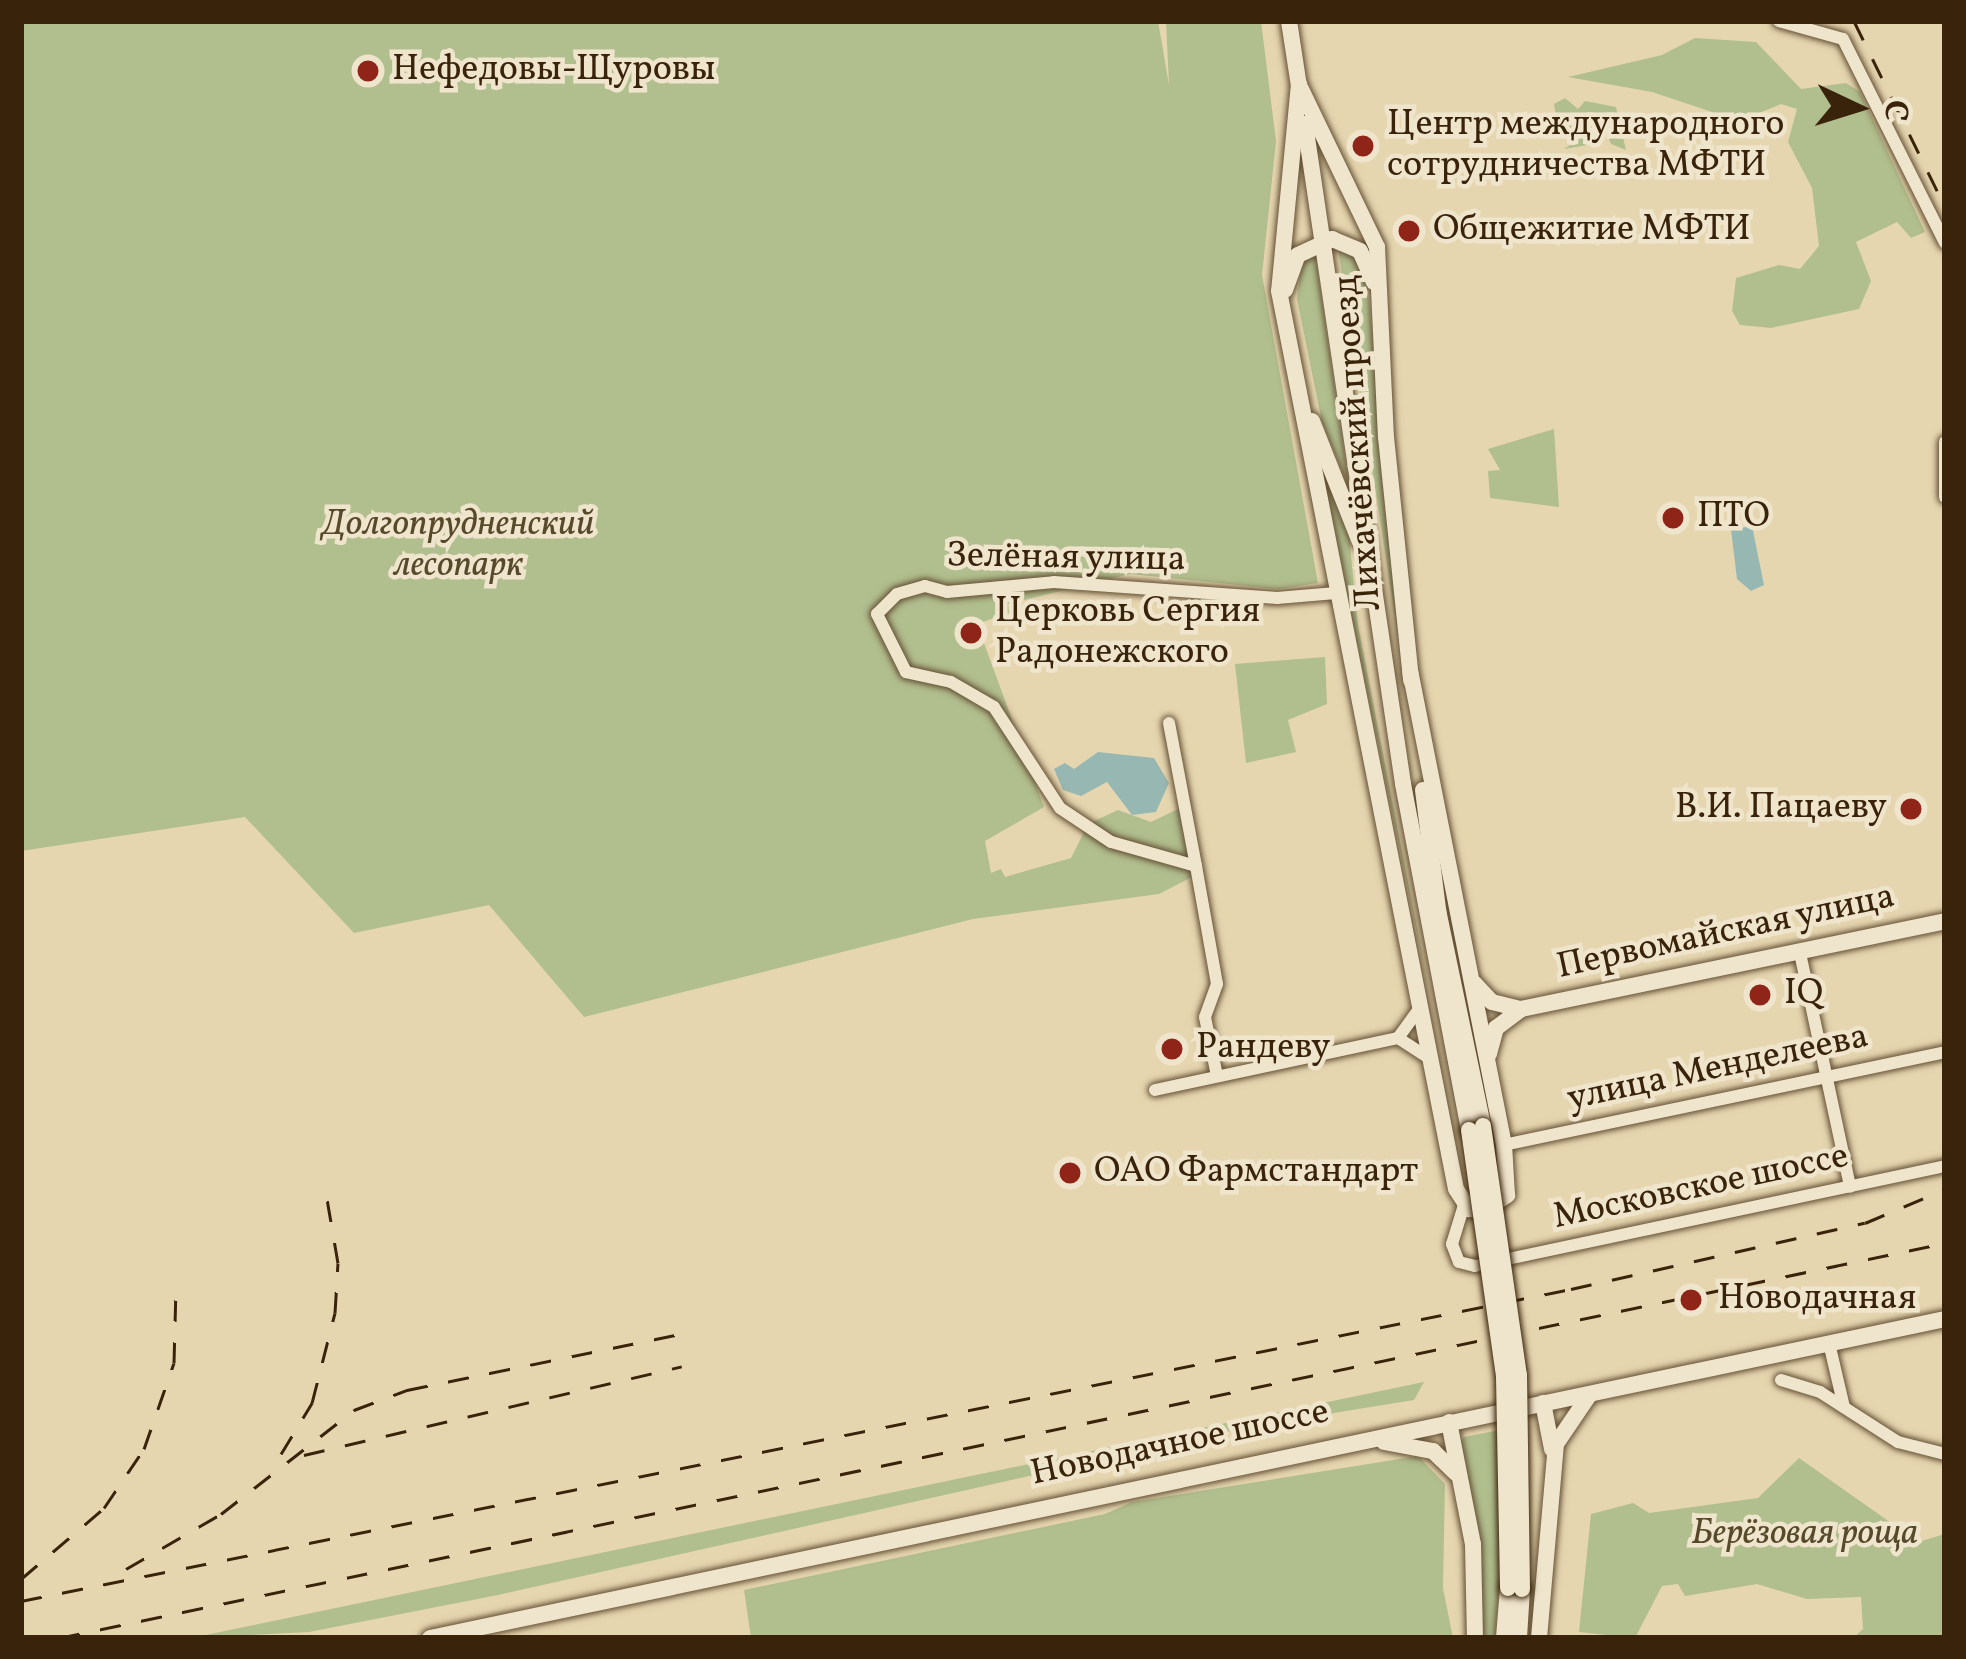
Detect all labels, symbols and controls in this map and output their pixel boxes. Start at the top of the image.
north arrow [1798,48,1918,168]
place label: Нефедовы-Щуровы [392,49,716,93]
marker: Нефедовы-Щуровы [355,58,381,84]
text: С [1870,98,1918,123]
place label: Центр международного сотрудничества МФТИ [1387,103,1784,188]
marker: Центр международного сотрудничества МФТИ [1350,133,1376,159]
place label: Общежитие МФТИ [1433,209,1751,253]
marker: Общежитие МФТИ [1396,218,1422,244]
street label: Лихачёвский проезд [1326,274,1392,612]
place label: ПТО [1697,496,1770,540]
park label: Долгопрудненский лесопарк [322,503,594,588]
marker: ПТО [1660,505,1686,531]
street label: Зелёная улица [945,535,1187,583]
place label: Церковь Сергия Радонежского [995,590,1260,675]
marker: Церковь Сергия Радонежского [958,620,984,646]
place label: В.И. Пацаеву [1675,787,1887,831]
marker: В.И. Пацаеву [1898,796,1924,822]
street label: Первомайская улица [1553,876,1899,990]
place label: IQ [1784,973,1823,1017]
marker: IQ [1747,982,1773,1008]
street label: улица Менделеева [1564,1016,1872,1122]
place label: Рандеву [1196,1027,1330,1071]
marker: Рандеву [1159,1036,1185,1062]
street label: Московское шоссе [1550,1136,1852,1240]
place label: ОАО Фармстандарт [1094,1151,1418,1195]
marker: ОАО Фармстандарт [1057,1160,1083,1186]
place label: Новодачная [1718,1278,1916,1322]
marker: Новодачная [1675,1284,1707,1316]
street label: Новодачное шоссе [1027,1391,1333,1497]
park label: Берёзовая роща [1692,1513,1918,1557]

